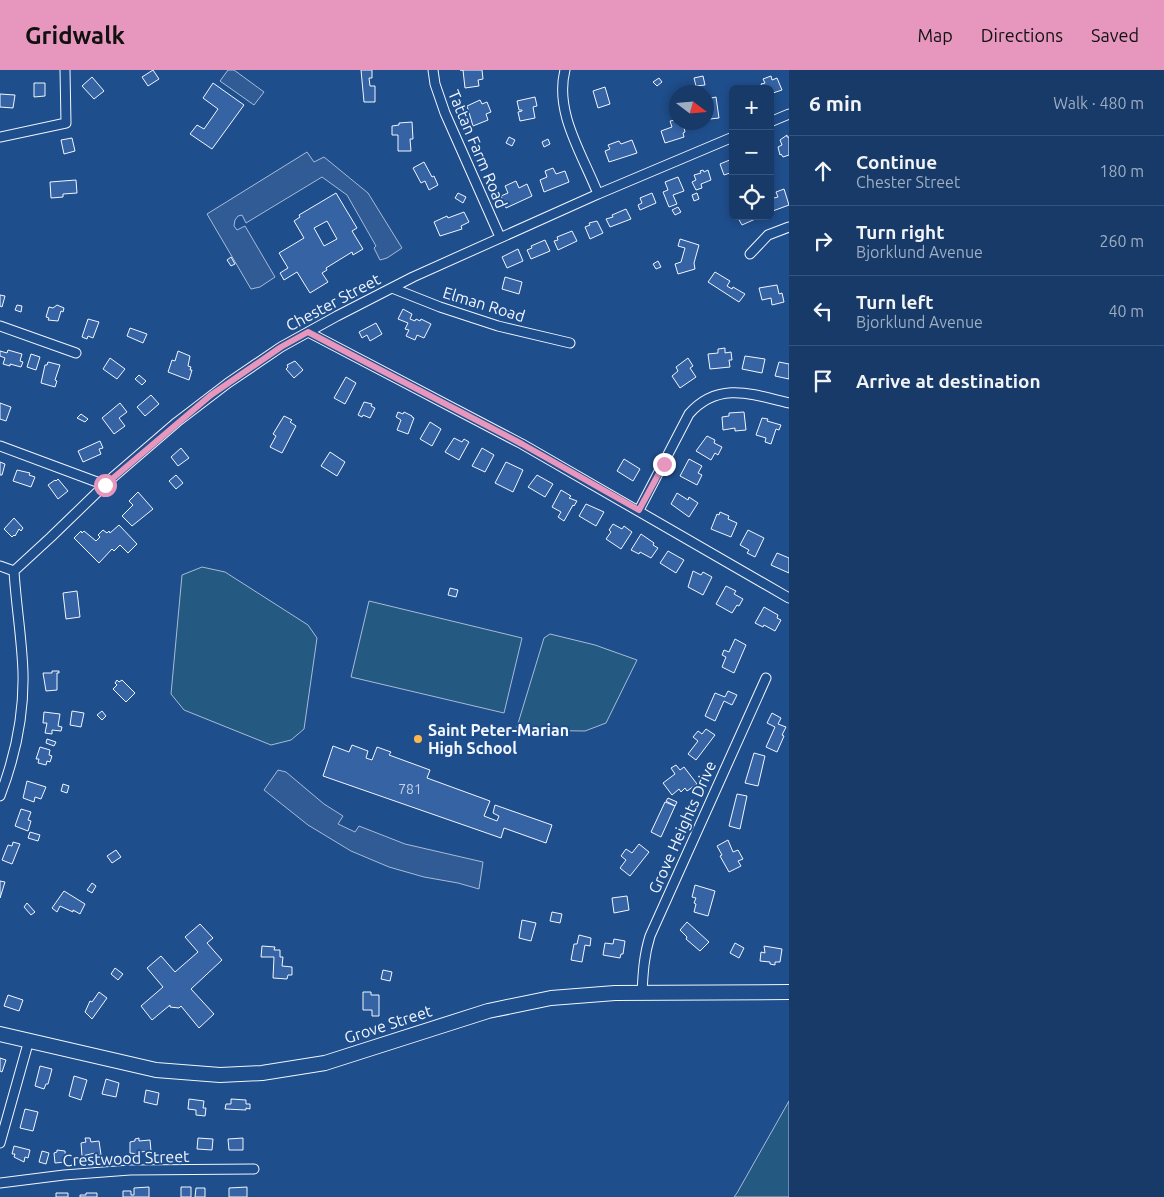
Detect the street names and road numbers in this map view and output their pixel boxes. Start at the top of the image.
street label: Tattan Farm Road [445,87,511,211]
street label: Chester Street [283,269,384,334]
street label: Elman Road [441,283,527,325]
street label: Grove Heights Drive [645,758,719,896]
street label: Grove Street [342,1001,435,1047]
street label: Crestwood Street [62,1147,190,1169]

